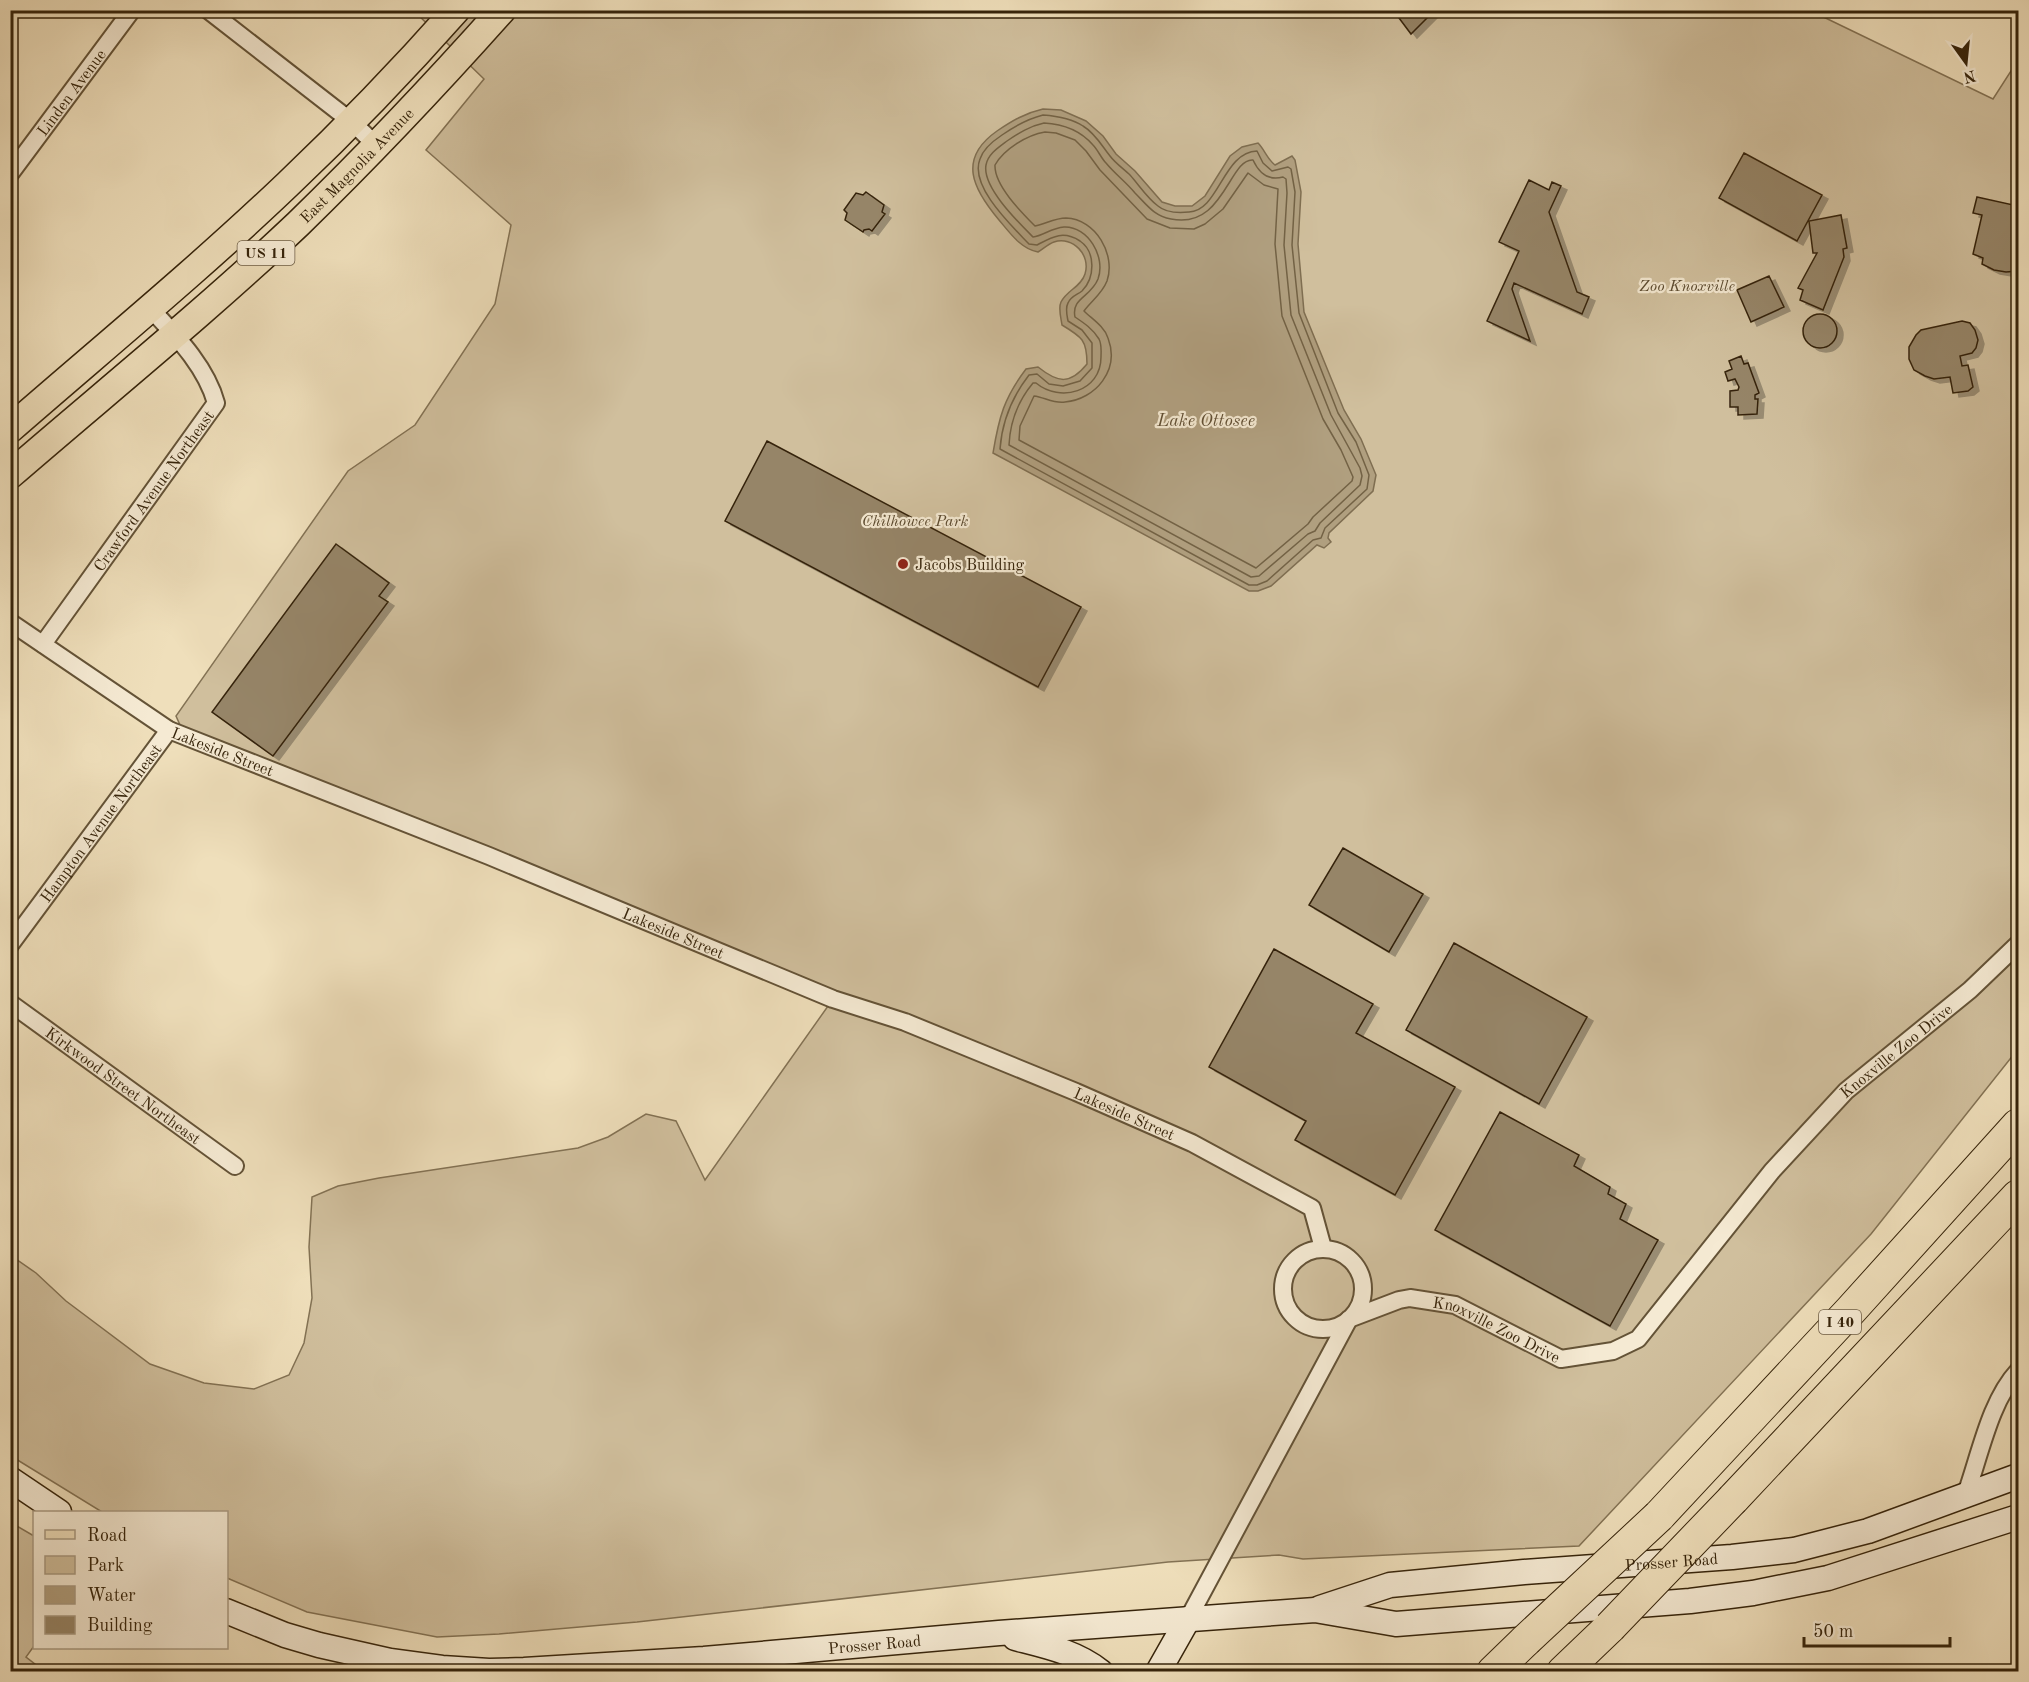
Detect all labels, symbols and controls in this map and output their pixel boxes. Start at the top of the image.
north arrow [1936,33,1996,93]
street label: Linden Avenue [35,47,110,140]
text: N [1961,66,1977,85]
street label: East Magnolia Avenue [298,106,418,227]
road number: US 11 [238,241,294,265]
park label: Zoo Knoxville [1639,279,1736,295]
street label: Crawford Avenue Northeast [92,408,218,575]
water label: Lake Ottosee [1156,412,1255,430]
park label: Chilhowee Park [862,514,968,530]
marker: Jacobs Building [896,557,910,571]
place label: Jacobs Building [915,558,1025,574]
street label: Lakeside Street [169,726,276,780]
street label: Hampton Avenue Northeast [38,742,166,906]
street label: Lakeside Street [620,906,726,963]
street label: Knoxville Zoo Drive [1838,1002,1956,1102]
street label: Kirkwood Street Northeast [42,1025,203,1149]
street label: Lakeside Street [1071,1086,1177,1144]
street label: Knoxville Zoo Drive [1431,1296,1562,1367]
road number: I 40 [1819,1310,1861,1334]
legend [33,1511,228,1649]
text: Road [87,1527,127,1545]
street label: Prosser Road [1624,1552,1719,1575]
text: Park [87,1557,124,1575]
text: Water [87,1587,136,1605]
scale bar [1804,1610,1950,1648]
text: Building [87,1617,153,1635]
text: 50 m [1813,1623,1853,1641]
street label: Prosser Road [827,1634,922,1658]

